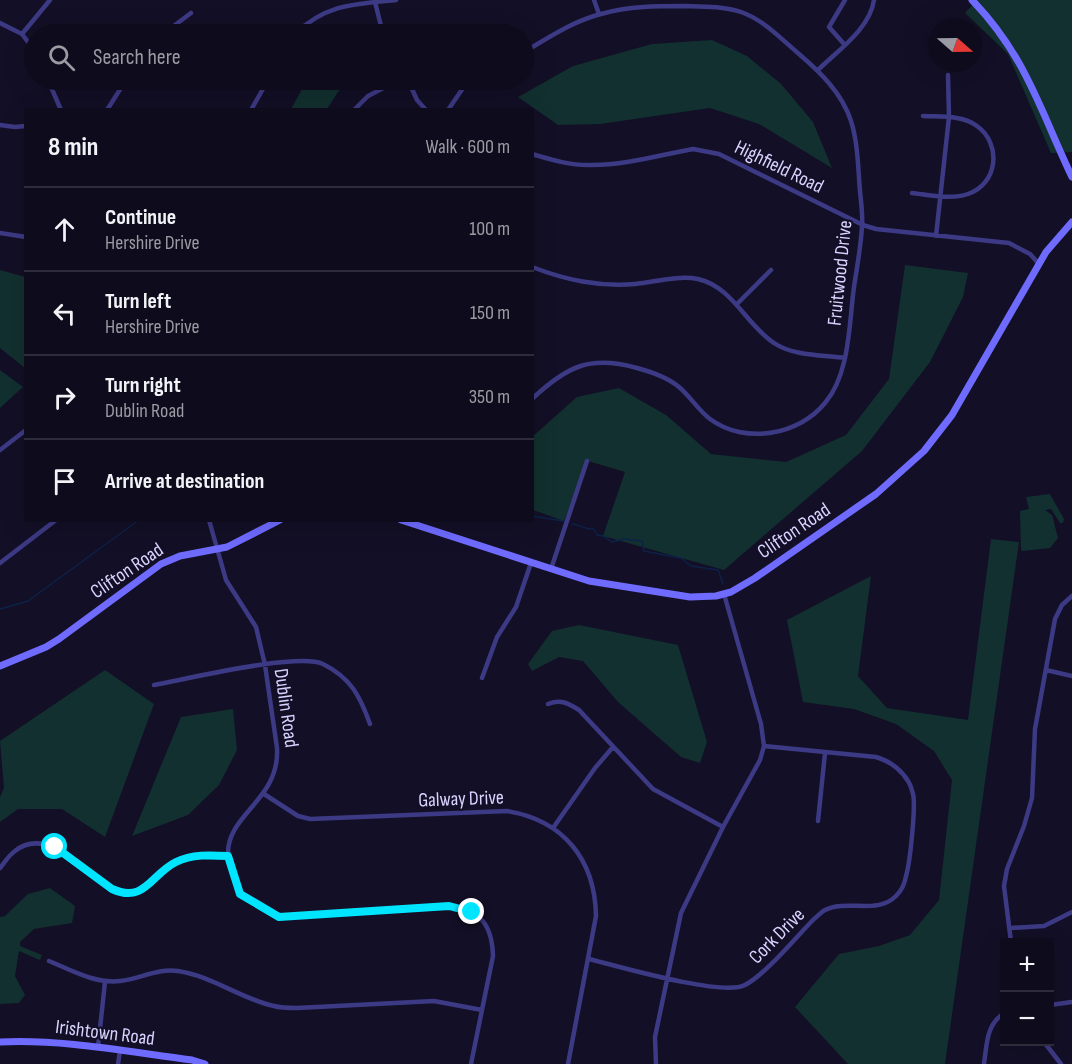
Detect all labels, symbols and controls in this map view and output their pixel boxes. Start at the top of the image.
north arrow [928,18,982,72]
search box [24,24,534,90]
icon: search [45,41,78,74]
text: Search here [93,44,180,71]
text: 8 min [48,132,98,163]
text: Walk · 600 m [426,135,510,159]
street label: Highfield Road [731,135,827,199]
text: Continue [105,204,176,231]
icon: ahead [48,213,81,246]
text: 100 m [469,217,510,241]
street label: Fruitwood Drive [823,219,857,327]
text: Hershire Drive [105,231,200,255]
text: Turn left [105,288,171,315]
icon: left [48,297,81,330]
text: 150 m [470,301,510,325]
text: Hershire Drive [105,315,200,339]
text: Turn right [105,372,181,399]
icon: right [48,381,81,414]
text: 350 m [469,385,510,409]
text: Dublin Road [105,399,184,423]
icon: arrive [48,465,81,498]
text: Arrive at destination [105,468,264,495]
street label: Clifton Road [753,498,835,564]
street label: Clifton Road [86,538,168,604]
street label: Dublin Road [269,667,303,749]
street label: Galway Drive [418,786,504,812]
route start [41,833,67,859]
route end [458,898,484,924]
street label: Cork Drive [744,903,810,969]
map controls [1000,938,1054,1046]
button: + [1000,938,1054,992]
button: − [1000,992,1054,1046]
street label: Irishtown Road [54,1015,156,1051]

